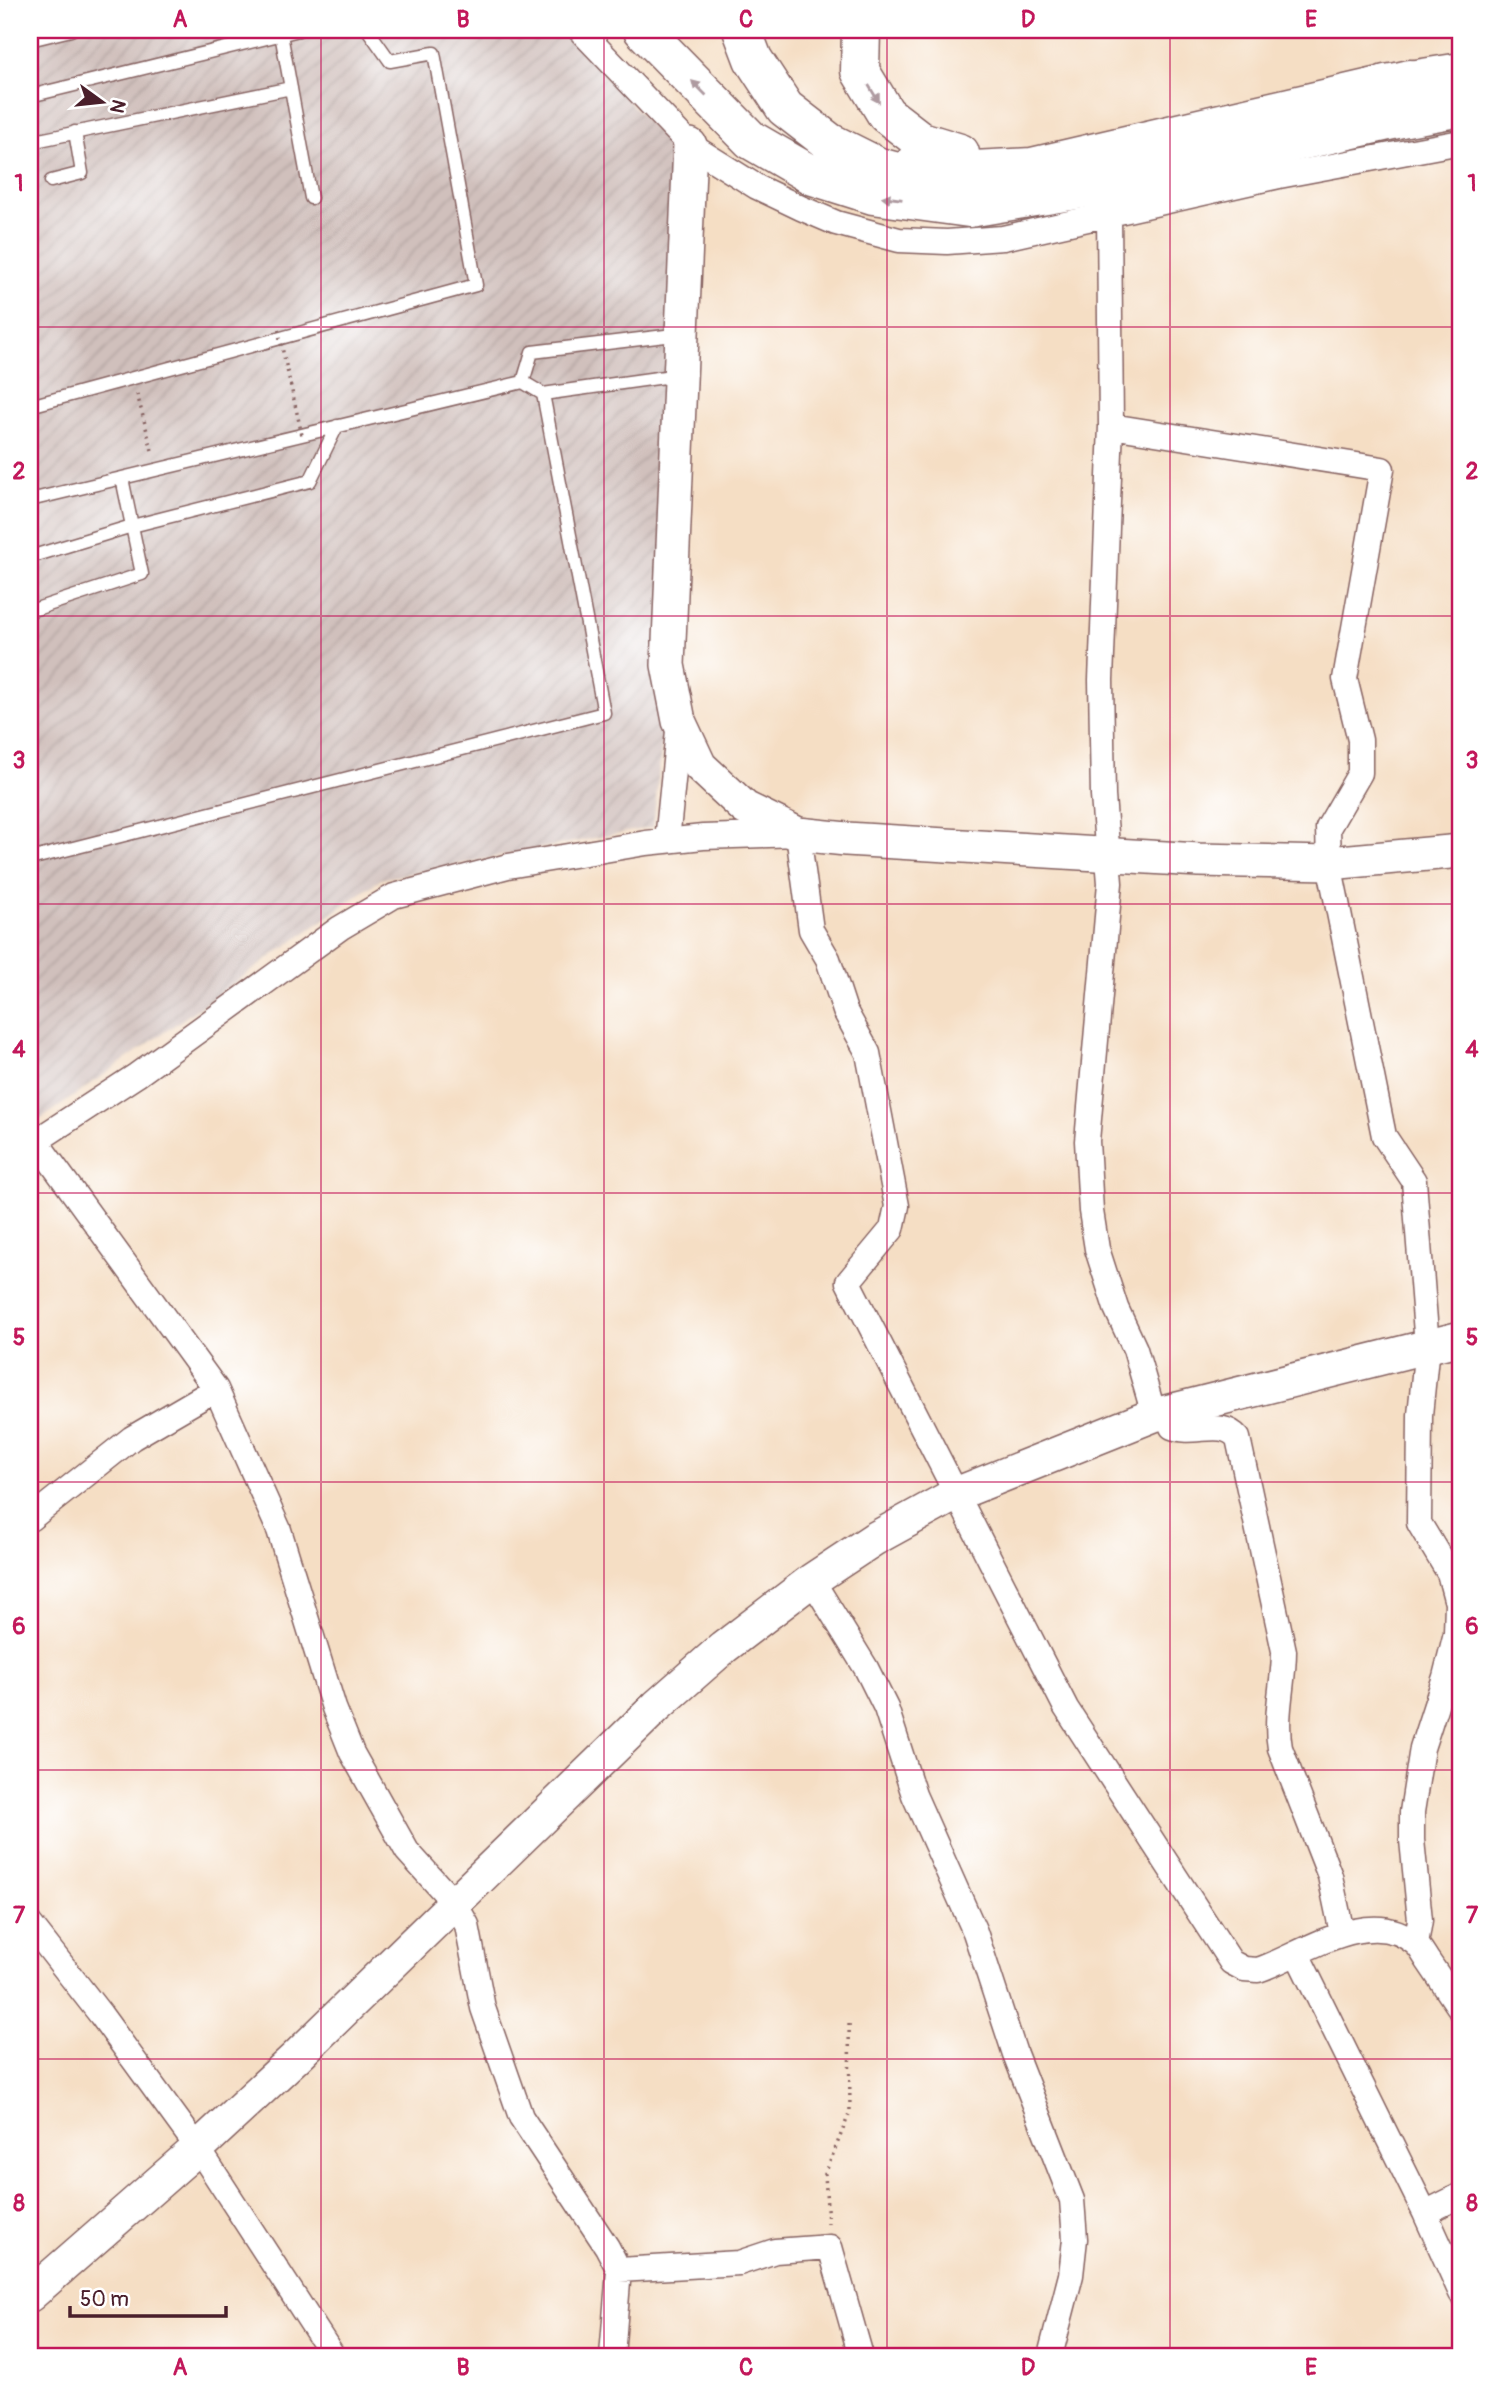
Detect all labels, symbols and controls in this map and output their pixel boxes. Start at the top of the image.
text: A [173,5,188,34]
text: B [456,5,470,34]
text: C [739,5,753,34]
text: D [1021,5,1035,34]
text: E [1305,5,1317,34]
north arrow [66,66,136,136]
one-way arrow [691,79,708,96]
one-way arrow [868,85,880,104]
text: N [104,97,131,116]
text: 1 [15,169,24,198]
text: 1 [1468,169,1477,198]
one-way arrow [881,192,903,203]
text: 2 [13,457,26,486]
text: 2 [1466,457,1479,486]
text: 3 [13,746,25,775]
text: 3 [1466,746,1478,775]
text: 4 [12,1035,26,1064]
text: 4 [1465,1035,1479,1064]
text: 5 [13,1323,25,1352]
text: 5 [1466,1323,1478,1352]
text: 6 [12,1612,26,1641]
text: 6 [1465,1612,1479,1641]
text: 7 [13,1901,26,1930]
text: 7 [1466,1901,1479,1930]
text: 8 [13,2189,25,2218]
text: 8 [1466,2189,1478,2218]
scale bar [70,2274,226,2318]
text: 50 m [80,2286,129,2313]
text: A [173,2353,188,2382]
text: B [456,2353,470,2382]
text: C [739,2353,753,2382]
text: D [1021,2353,1035,2382]
text: E [1305,2353,1317,2382]

